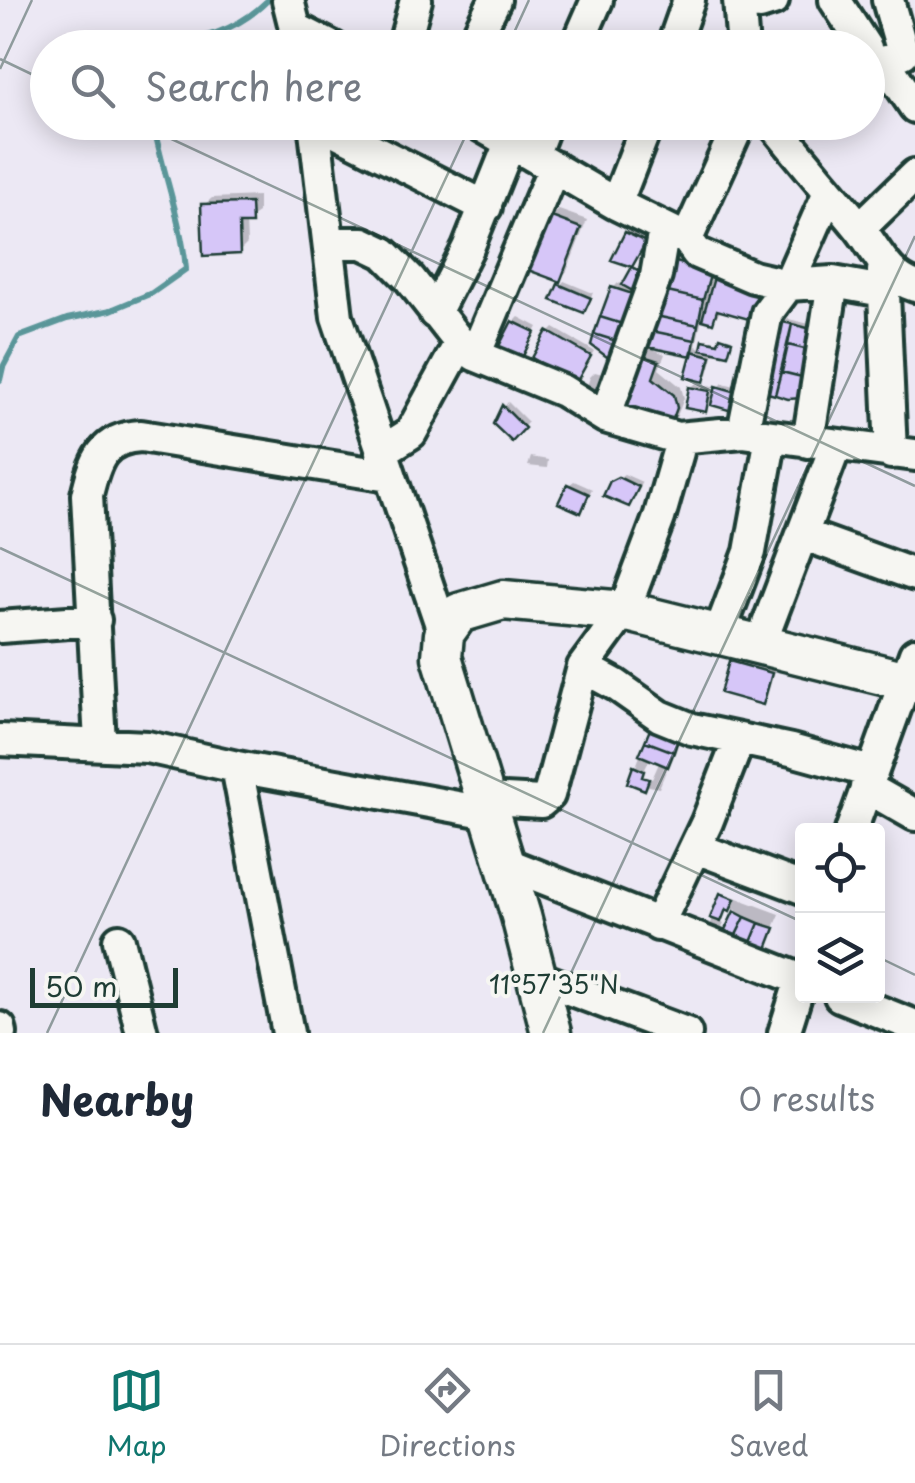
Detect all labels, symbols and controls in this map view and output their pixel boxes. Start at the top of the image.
search box [30,30,885,140]
text: Search here [145,57,362,114]
icon: search [65,58,120,113]
map controls [795,823,885,1003]
button: locate [795,823,885,913]
button: layers [795,913,885,1003]
scale bar [30,963,178,1008]
text: 50 m [45,964,118,1007]
text: 11°57'35"N [489,965,619,1003]
text: Nearby [40,1067,194,1130]
text: 0 results [739,1074,875,1122]
tab: Map [107,1363,166,1466]
tab: Directions [380,1363,516,1466]
tab: Saved [729,1363,808,1466]

